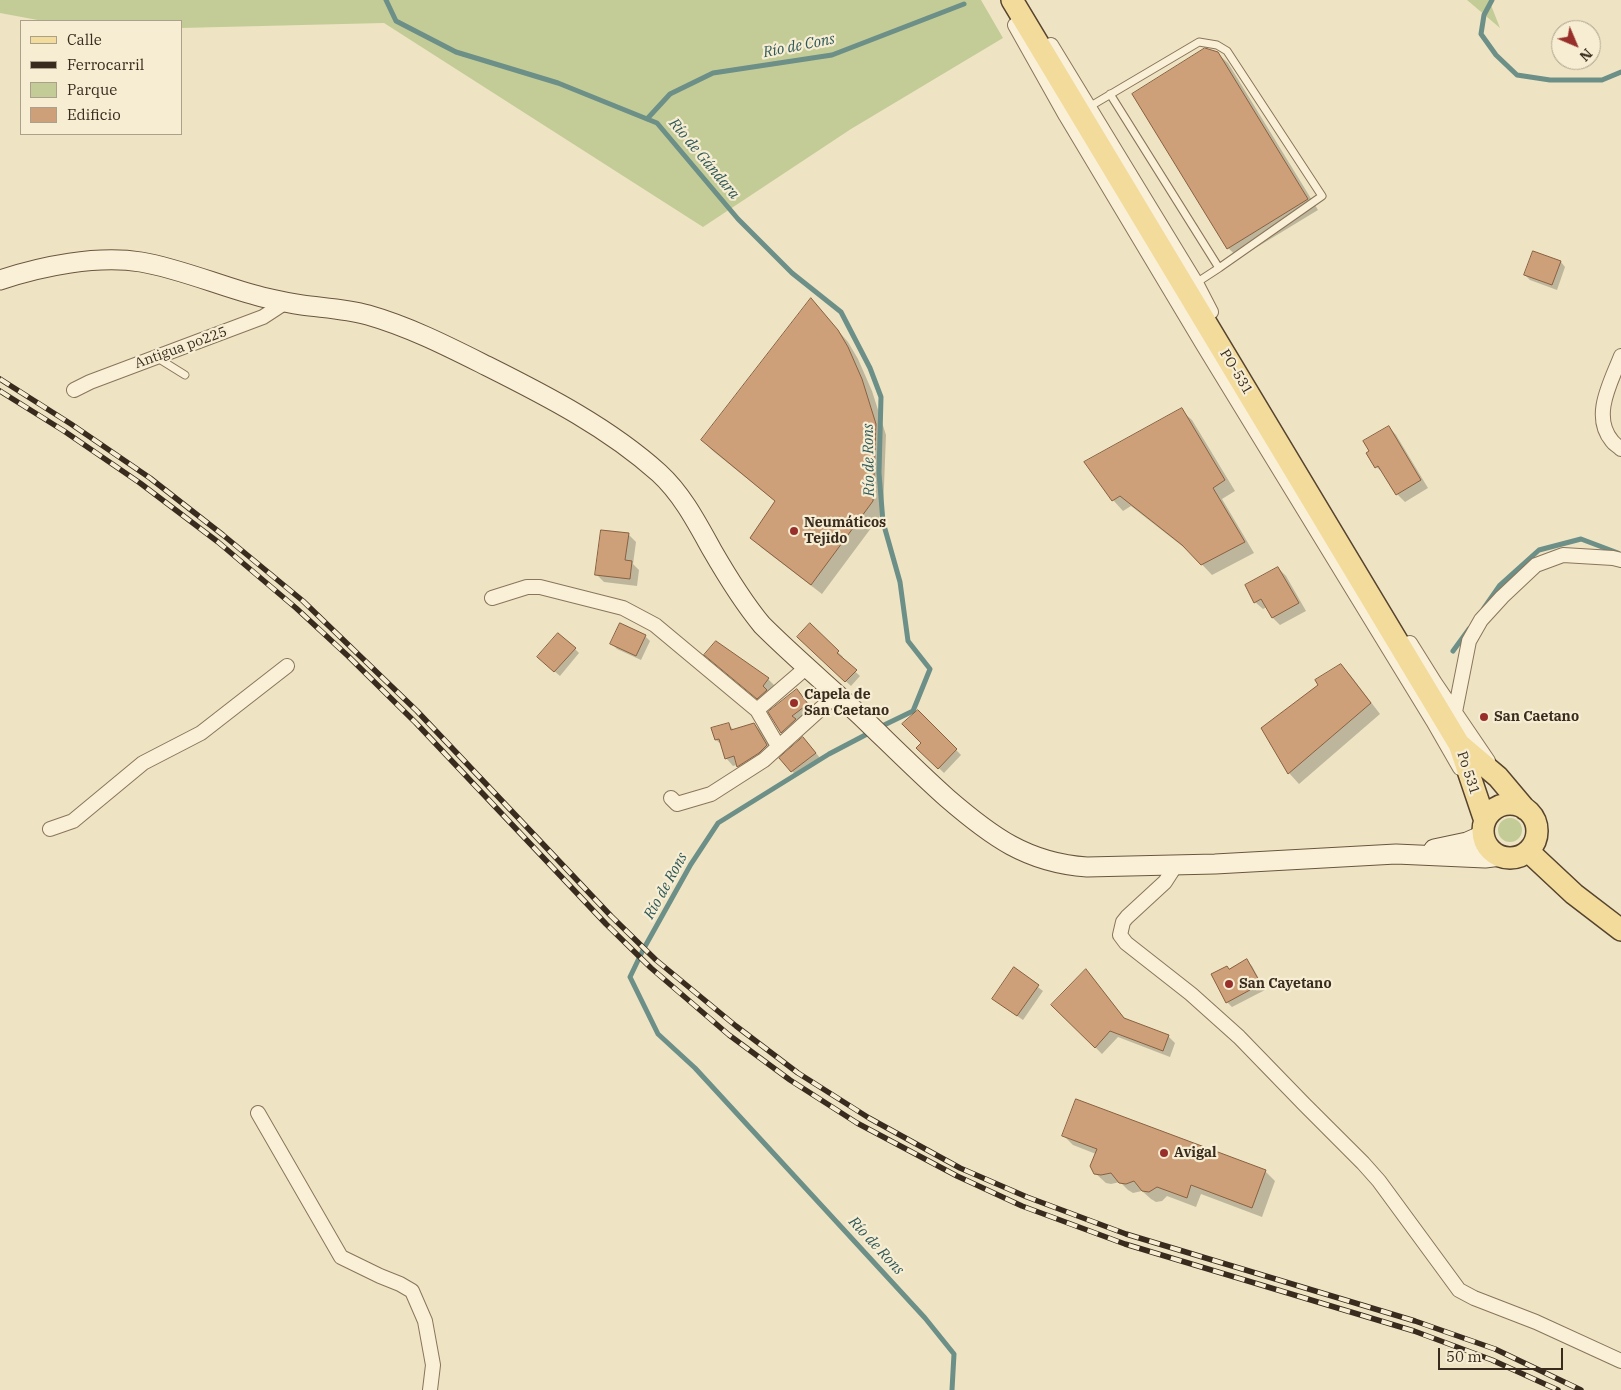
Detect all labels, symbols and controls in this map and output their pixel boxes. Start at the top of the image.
legend [20,20,182,135]
north arrow [1551,20,1601,70]
text: Calle [67,30,102,49]
water label: Río de Cons [762,30,836,62]
text: N [1576,45,1596,65]
text: Ferrocarril [67,55,144,74]
text: Parque [67,80,117,99]
text: Edificio [67,105,121,124]
water label: Río de Gándara [665,115,743,203]
street label: Antigua po225 [133,324,229,372]
street label: PO-531 [1216,346,1256,398]
water label: Río de Rons [859,423,879,497]
place label: Neumáticos Tejido [804,515,886,548]
marker: Neumáticos Tejido [788,525,800,537]
place label: Capela de San Caetano [804,687,889,720]
marker: Capela de San Caetano [788,697,800,709]
place label: San Caetano [1494,709,1579,725]
marker: San Caetano [1478,711,1490,723]
street label: Po 531 [1453,749,1483,797]
water label: Río de Rons [640,850,692,922]
place label: San Cayetano [1239,976,1332,992]
marker: San Cayetano [1223,978,1235,990]
place label: Avigal [1174,1145,1217,1161]
marker: Avigal [1158,1147,1170,1159]
water label: Río de Rons [845,1213,907,1279]
scale bar [1441,1338,1566,1370]
text: 50 m [1446,1347,1482,1366]

